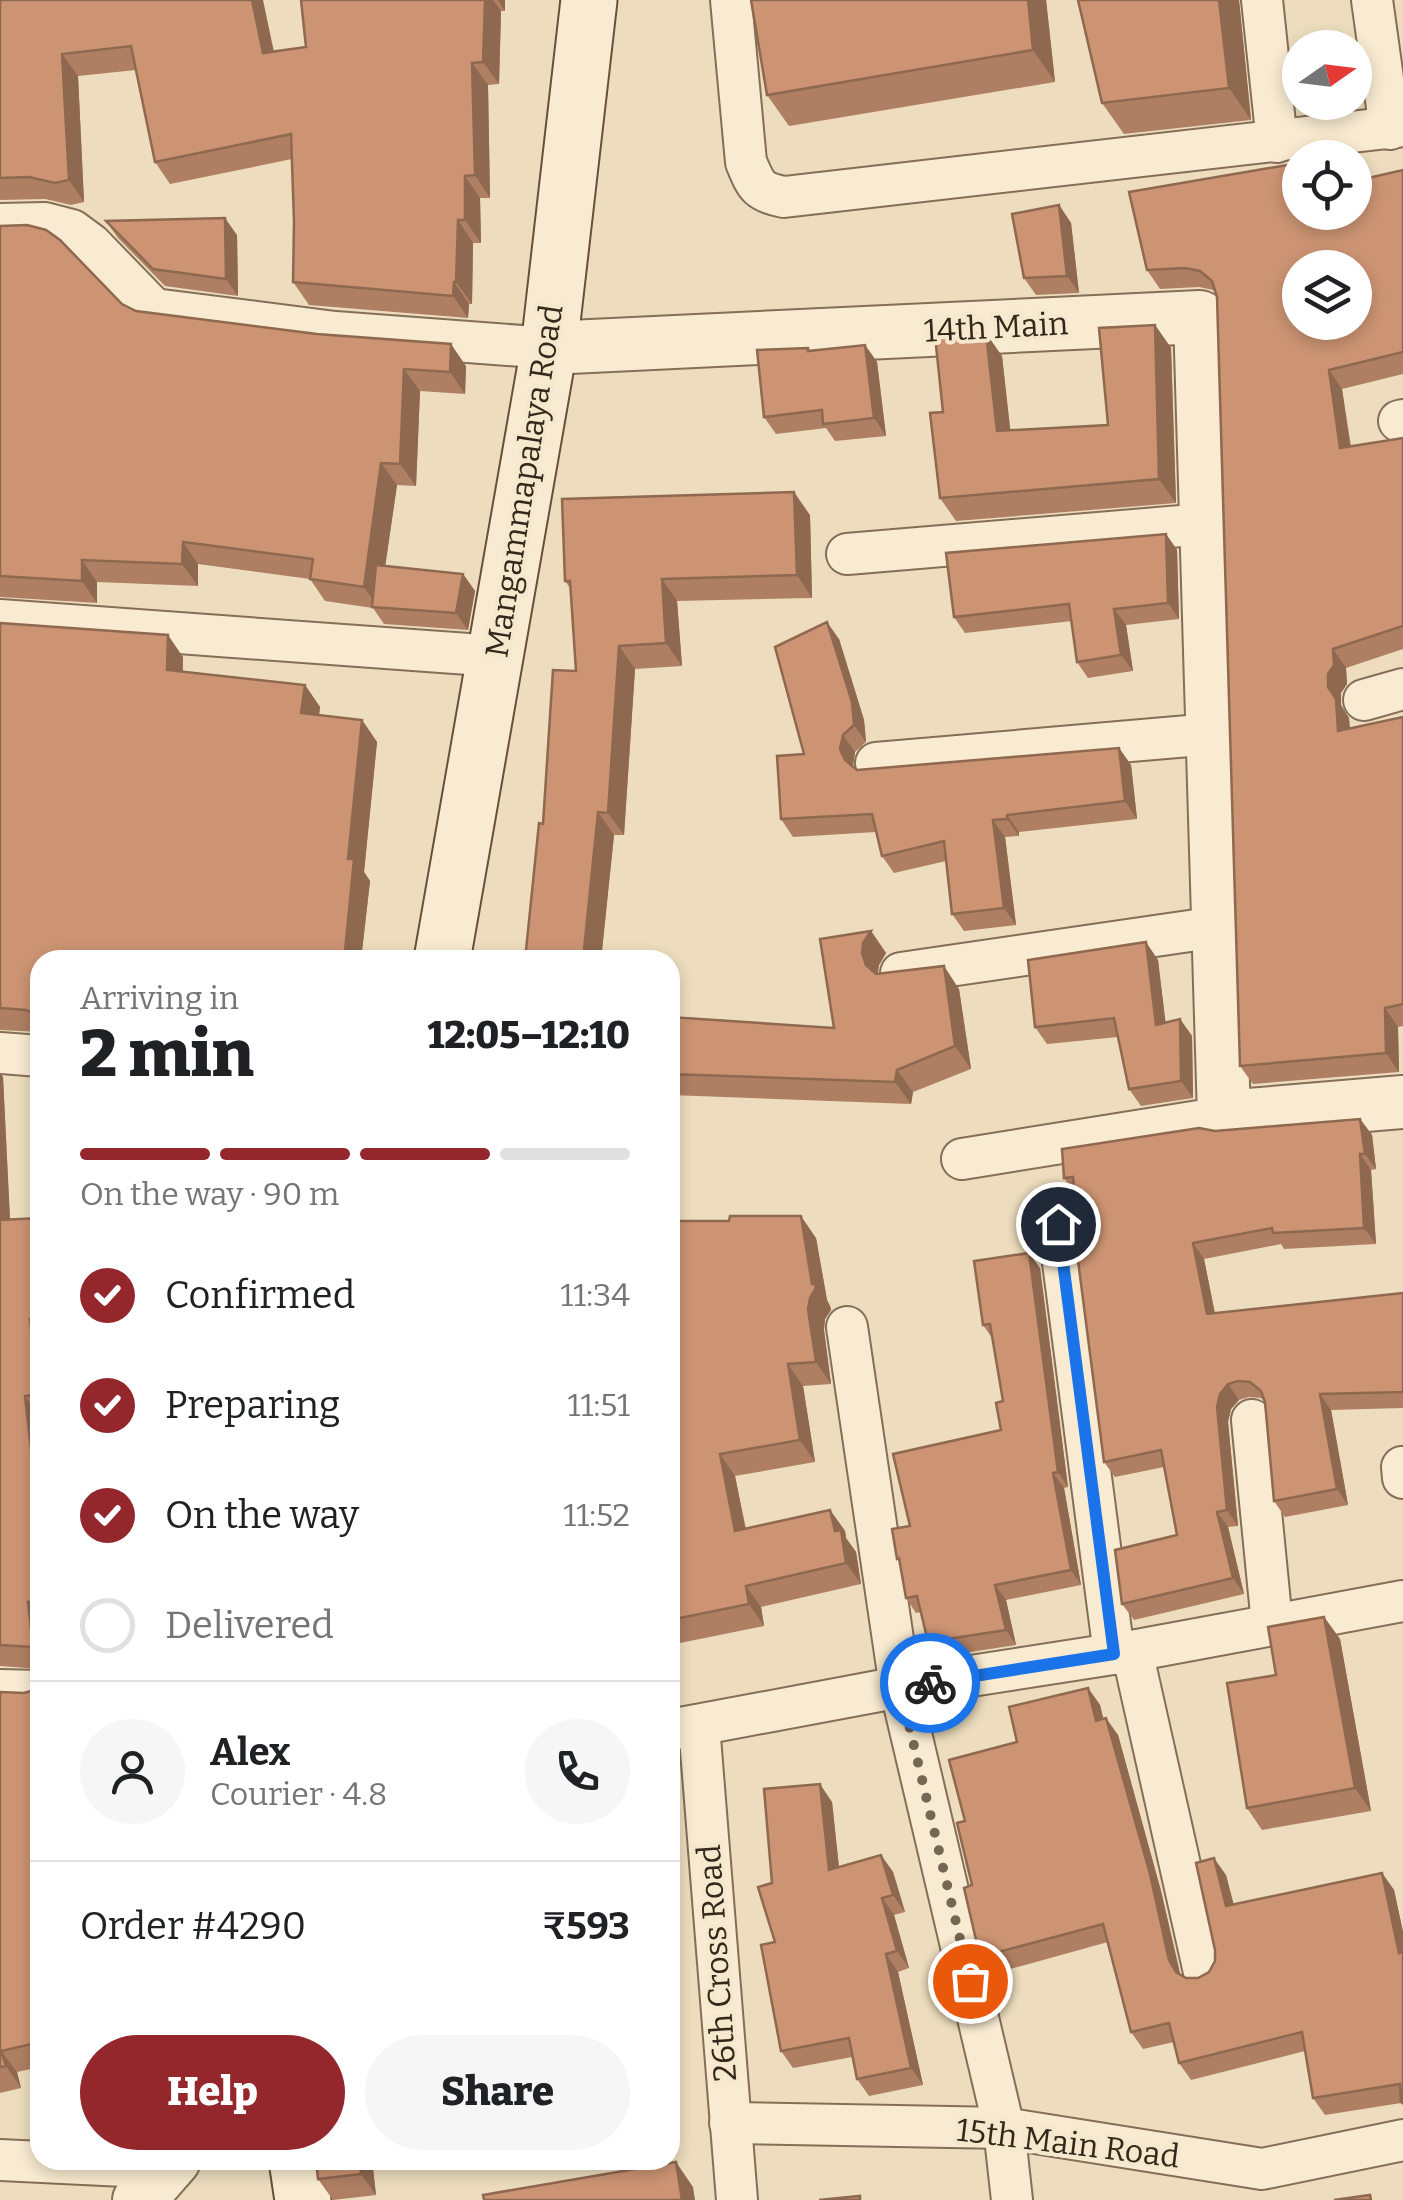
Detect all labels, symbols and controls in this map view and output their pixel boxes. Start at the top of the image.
north arrow [1282,30,1372,120]
map controls [1282,30,1372,340]
button: locate [1282,140,1372,230]
button: layers [1282,250,1372,340]
street label: Mangammapalaya Road [477,302,571,660]
street label: 14th Main [923,304,1069,350]
text: Arriving in [80,979,239,1017]
text: 12:05–12:10 [428,1012,630,1058]
text: 2 min [80,1015,254,1093]
text: On the way · 90 m [80,1175,339,1213]
pin [1016,1182,1101,1267]
icon: home [1031,1197,1086,1252]
icon: check [80,1268,135,1323]
text: Confirmed [165,1272,355,1318]
text: 11:34 [560,1276,630,1314]
icon: check [80,1378,135,1433]
text: Preparing [165,1382,340,1428]
text: 11:51 [568,1386,630,1424]
icon: check [80,1488,135,1543]
text: On the way [165,1492,359,1538]
text: 11:52 [563,1496,630,1534]
text: Delivered [165,1602,334,1648]
courier [880,1633,980,1733]
icon: bike [903,1656,958,1711]
button: person [80,1719,185,1824]
button: phone [525,1719,630,1824]
text: Alex [210,1729,290,1775]
text: Courier · 4.8 [210,1775,387,1813]
street label: 26th Cross Road [690,1843,744,2083]
text: Order #4290 [80,1903,306,1949]
text: ₹593 [542,1903,630,1949]
pin [928,1939,1013,2024]
icon: bag [943,1954,998,2009]
button: Help [80,2035,345,2150]
button: Share [365,2035,630,2150]
street label: 15th Main Road [954,2110,1182,2176]

